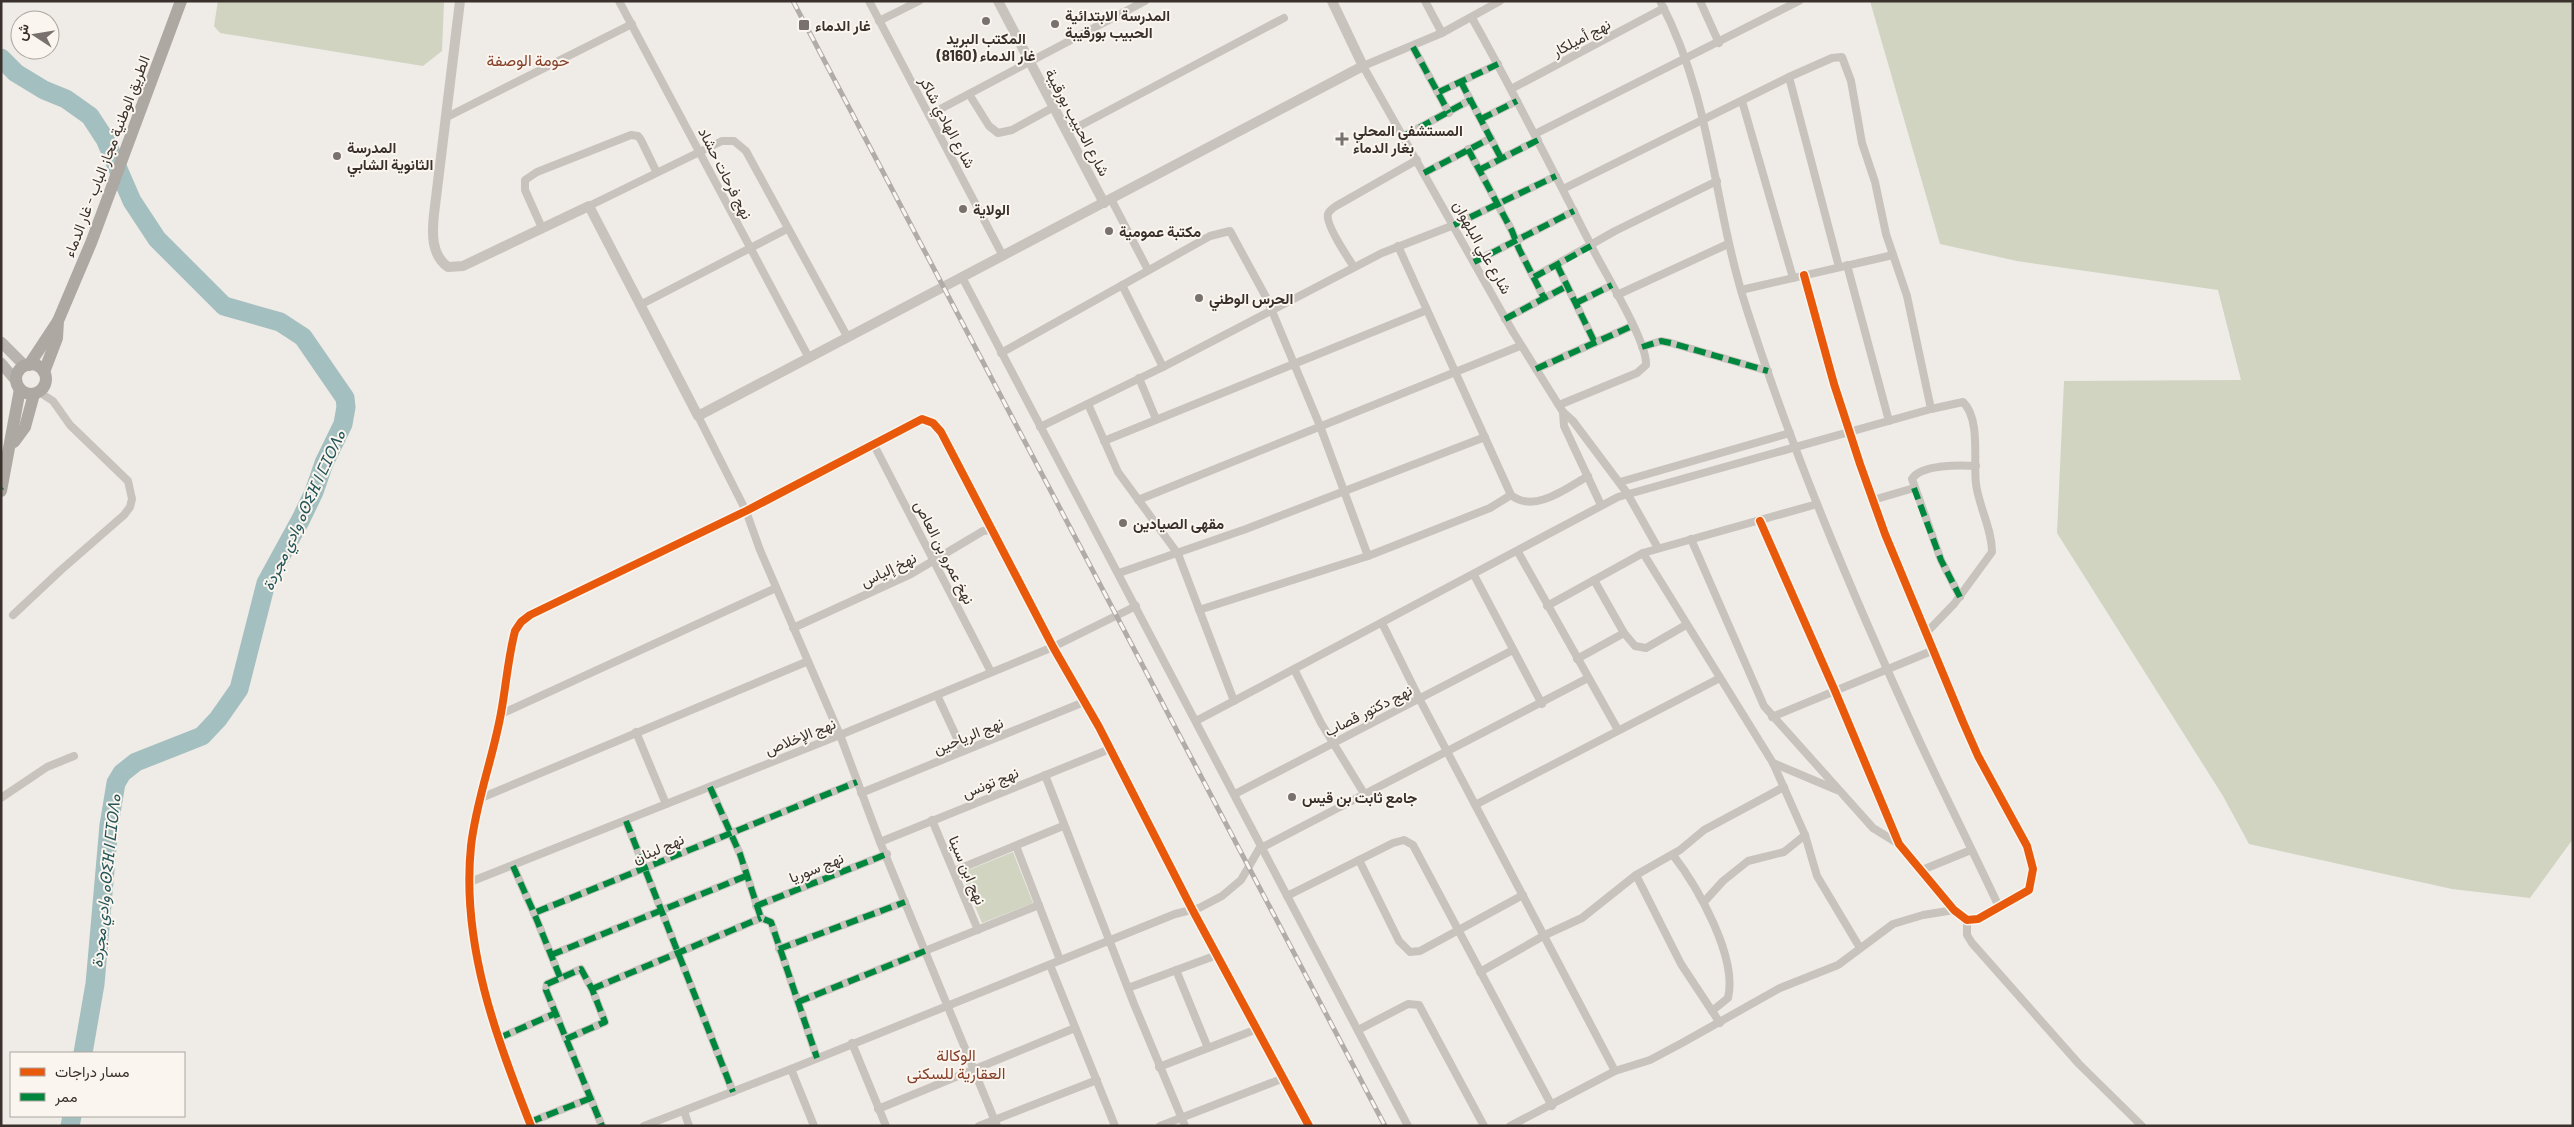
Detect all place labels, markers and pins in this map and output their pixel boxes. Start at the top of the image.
place label: المدرسة الابتدائية الحبيب بورقيبة [1065,6,1170,42]
marker: المكتب البريد غار الدماء (8160) [980,15,992,27]
place label: غار الدماء [815,16,871,35]
marker: غار الدماء [797,18,811,32]
marker: المدرسة الابتدائية الحبيب بورقيبة [1049,18,1061,30]
place label: المكتب البريد غار الدماء (8160) [935,29,1036,65]
place label: المستشفى المحلي بغار الدماء [1353,121,1463,157]
marker: المستشفى المحلي بغار الدماء [1335,132,1349,146]
place label: المدرسة الثانوية الشابي [347,138,433,178]
marker: المدرسة الثانوية الشابي [331,150,343,162]
place label: الولاية [973,200,1010,219]
marker: الولاية [957,203,969,215]
place label: مكتبة عمومية [1119,222,1201,241]
marker: مكتبة عمومية [1103,225,1115,237]
place label: الحرس الوطني [1209,289,1293,312]
marker: الحرس الوطني [1193,292,1205,304]
place label: مقهى الصيادين [1133,514,1224,533]
marker: مقهى الصيادين [1117,517,1129,529]
place label: جامع ثابت بن قیس [1302,788,1417,808]
marker: جامع ثابت بن قیس [1286,791,1298,803]

